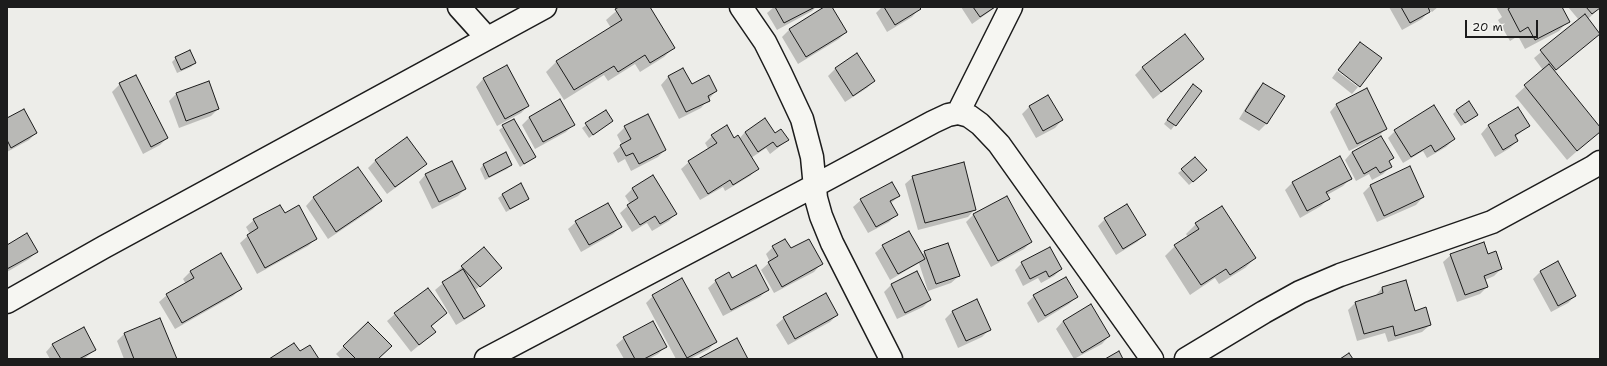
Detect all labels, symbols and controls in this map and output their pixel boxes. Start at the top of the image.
scale bar [1467,12,1540,38]
text: 20 m [1472,19,1503,35]

